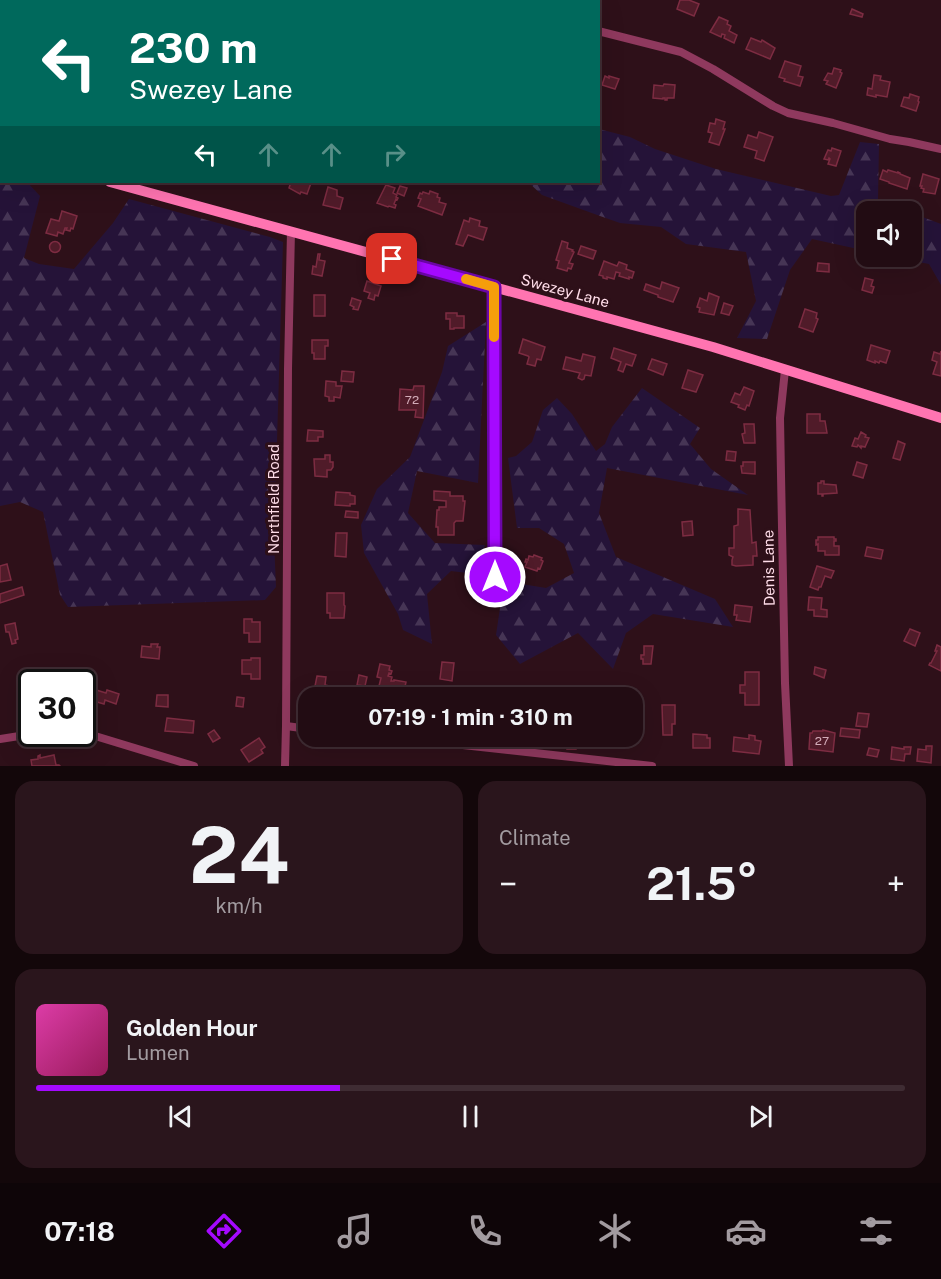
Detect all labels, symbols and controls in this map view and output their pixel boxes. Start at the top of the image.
text: 230 m [129,23,258,72]
icon: left [30,24,108,102]
text: Swezey Lane [129,73,293,105]
icon: left [189,138,222,171]
icon: ahead [252,138,285,171]
icon: ahead [315,138,348,171]
icon: right [378,138,411,171]
map controls [856,201,922,267]
button: sound [856,201,922,267]
pin [366,233,417,284]
icon: arrive [375,242,408,275]
street label: Swezey Lane [519,271,611,311]
house number: 72 [405,393,419,407]
street label: Northfield Road [265,444,282,554]
street label: Denis Lane [759,530,778,606]
position arrow [463,545,527,609]
speed limit sign: 30 [18,669,96,747]
text: 07:19 · 1 min · 310 m [368,704,573,730]
house number: 27 [815,734,829,748]
text: 24 [189,809,289,901]
text: Climate [499,826,571,850]
text: 21.5° [646,857,758,910]
text: − [499,865,517,903]
text: + [887,865,905,903]
text: km/h [215,894,263,918]
text: Golden Hour [126,1015,257,1041]
text: Lumen [126,1041,190,1065]
icon: previous [164,1100,197,1133]
icon: pause [454,1100,487,1133]
icon: next [744,1100,777,1133]
icon: directions [203,1210,245,1252]
icon: music [334,1210,376,1252]
icon: phone [464,1210,506,1252]
icon: climate [594,1210,636,1252]
icon: car [725,1210,767,1252]
icon: filters [855,1210,897,1252]
text: 07:18 [44,1215,115,1247]

